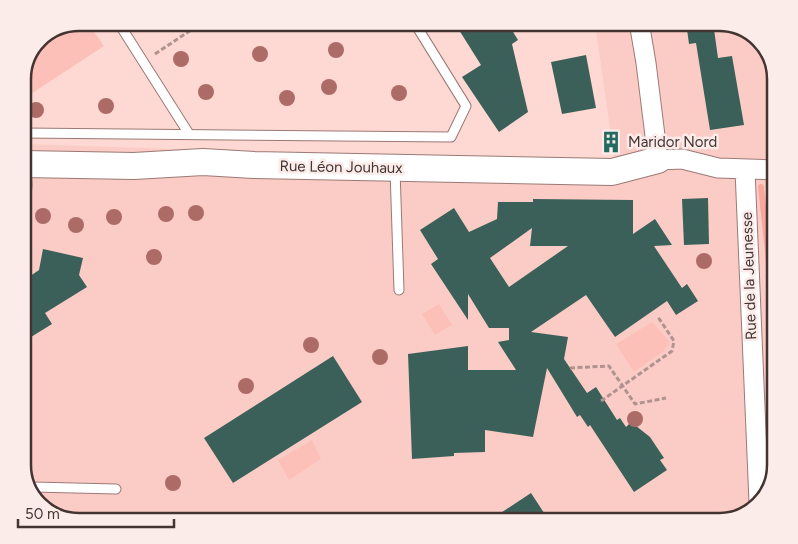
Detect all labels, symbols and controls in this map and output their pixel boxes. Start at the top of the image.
building icon: Maridor Nord [598,129,624,155]
place label: Maridor Nord [628,133,717,151]
street label: Rue Léon Jouhaux [279,157,403,177]
street label: Rue de la Jeunesse [738,212,760,340]
scale bar [18,496,174,528]
text: 50 m [25,505,60,523]

